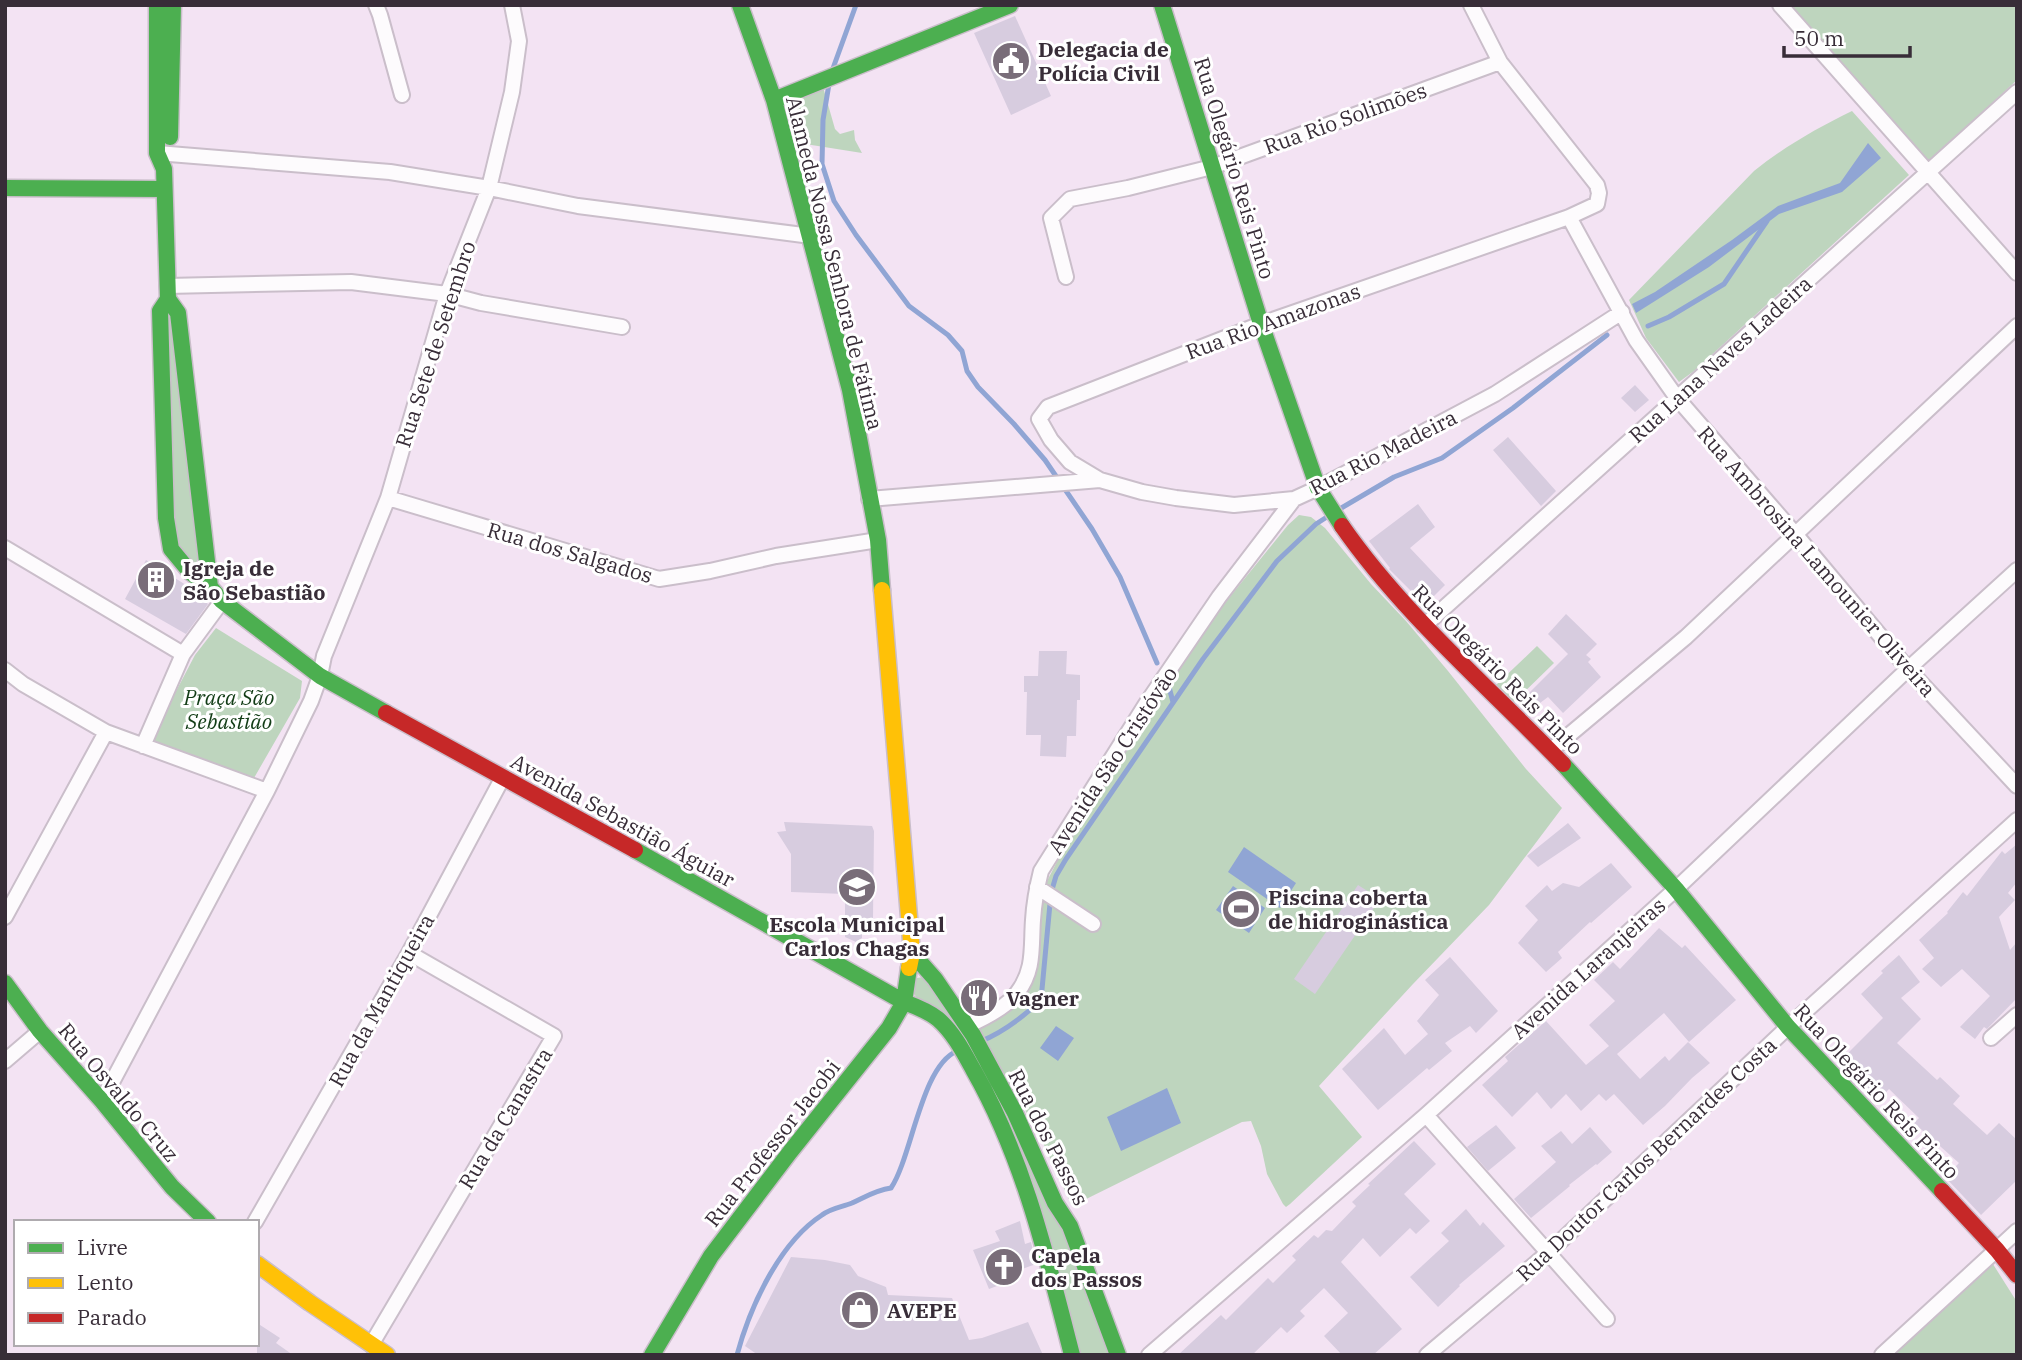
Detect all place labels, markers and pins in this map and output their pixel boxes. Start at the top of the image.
place label: Delegacia de Polícia Civil [1038,35,1169,87]
public building icon: Delegacia de Polícia Civil [990,40,1032,82]
place label: Igreja de São Sebastião [183,554,326,606]
building icon: Igreja de São Sebastião [135,559,177,601]
school or university icon: Escola Municipal Carlos Chagas [836,866,878,908]
place label: Piscina coberta de hidroginástica [1268,883,1448,935]
sports icon: Piscina coberta de hidroginástica [1220,888,1262,930]
place label: Escola Municipal Carlos Chagas [769,910,945,962]
restaurant icon: Vagner [958,977,1000,1019]
place label: Vagner [1006,984,1080,1012]
place label: Capela dos Passos [1031,1241,1142,1293]
church icon: Capela dos Passos [983,1246,1025,1288]
shop icon: AVEPE [839,1289,881,1331]
place label: AVEPE [887,1296,957,1324]

